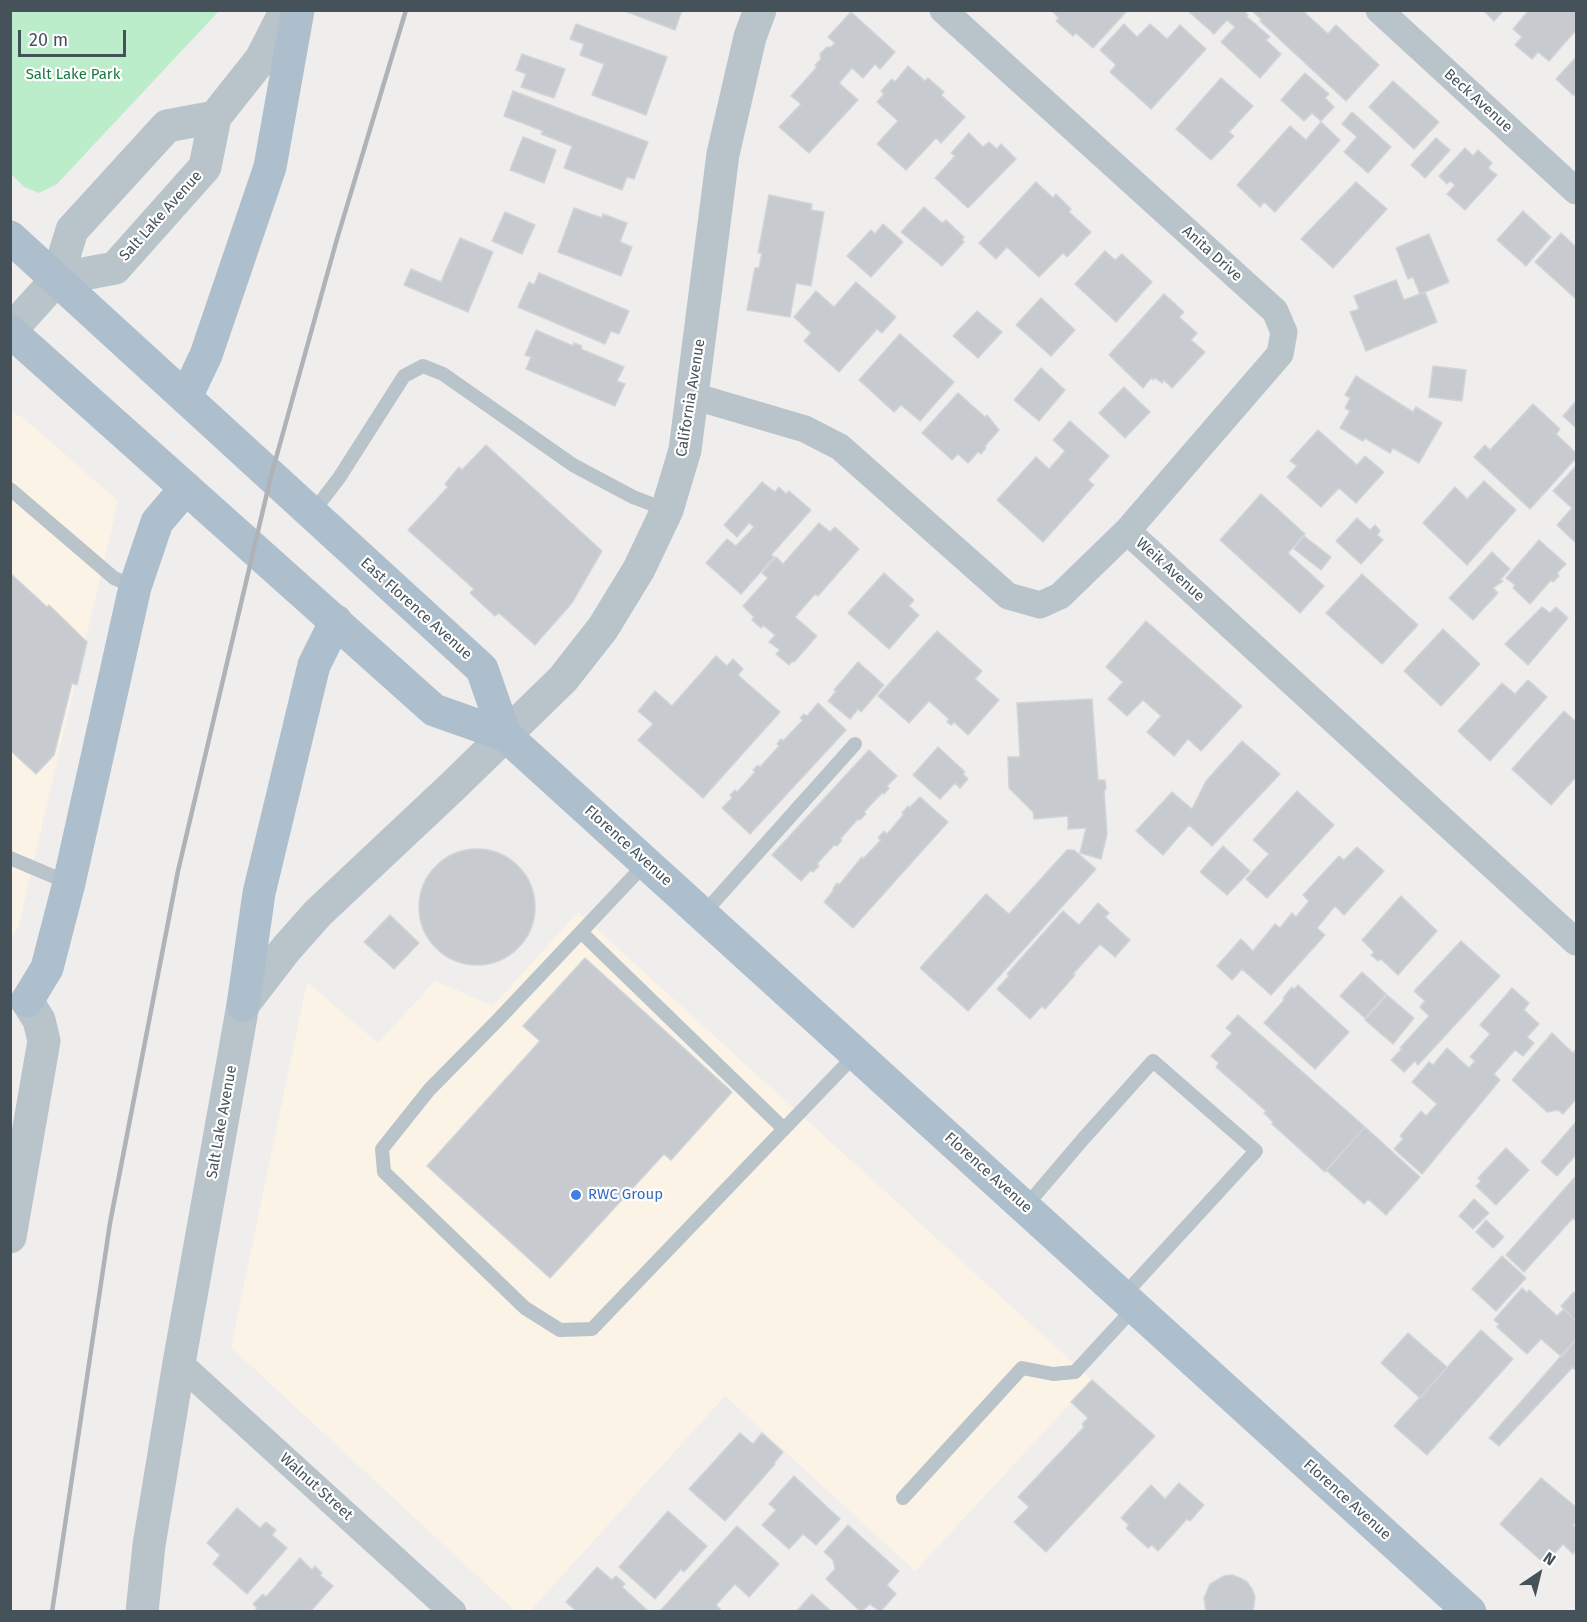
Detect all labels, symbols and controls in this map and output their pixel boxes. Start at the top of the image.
scale bar [21,18,129,56]
text: 20 m [29,29,68,51]
park label: Salt Lake Park [26,66,120,84]
street label: Beck Avenue [1440,66,1516,136]
street label: Salt Lake Avenue [116,167,206,265]
street label: Anita Drive [1178,222,1246,286]
street label: California Avenue [673,338,709,458]
street label: Weik Avenue [1132,535,1208,605]
street label: East Florence Avenue [357,554,475,664]
street label: Florence Avenue [581,802,675,890]
street label: Salt Lake Avenue [203,1064,241,1180]
street label: Florence Avenue [941,1129,1035,1217]
place label: RWC Group [588,1186,663,1204]
marker: RWC Group [569,1188,583,1202]
street label: Walnut Street [276,1450,356,1524]
street label: Florence Avenue [1300,1456,1394,1544]
north arrow [1509,1544,1569,1604]
text: N [1540,1548,1559,1570]

